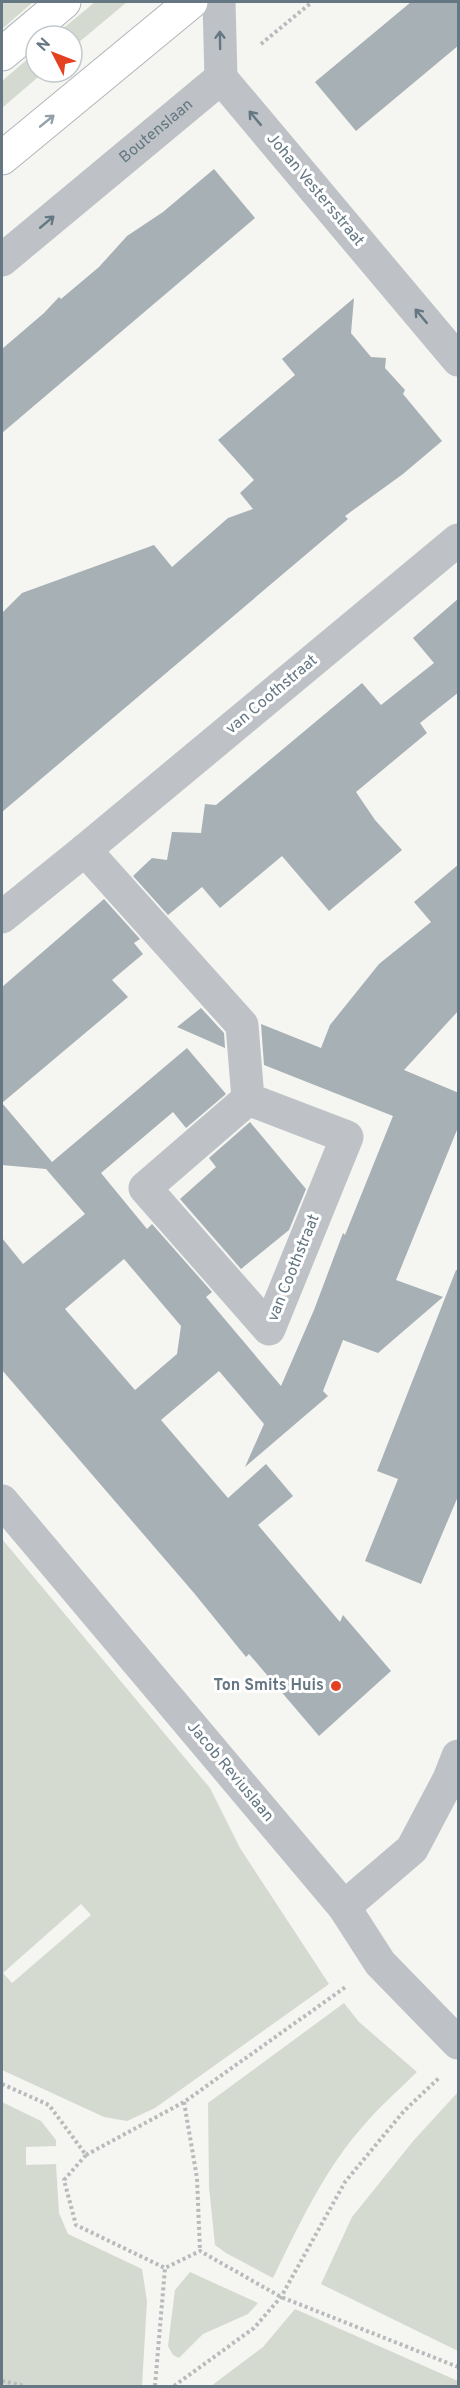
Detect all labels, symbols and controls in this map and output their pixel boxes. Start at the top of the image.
north arrow [24,24,84,84]
one-way arrow [214,30,226,50]
text: N [33,34,56,56]
street label: Boutenslaan [116,95,198,168]
one-way arrow [248,111,262,126]
one-way arrow [39,114,54,128]
street label: Johan Vestersstraat [262,129,368,251]
one-way arrow [38,216,54,229]
one-way arrow [414,309,428,324]
street label: van Coothstraat [222,651,322,739]
street label: van Coothstraat [263,1212,325,1324]
place label: Ton Smits Huis [214,1676,324,1696]
marker: Ton Smits Huis [329,1679,343,1693]
street label: Jacob Reviuslaan [182,1718,278,1826]

